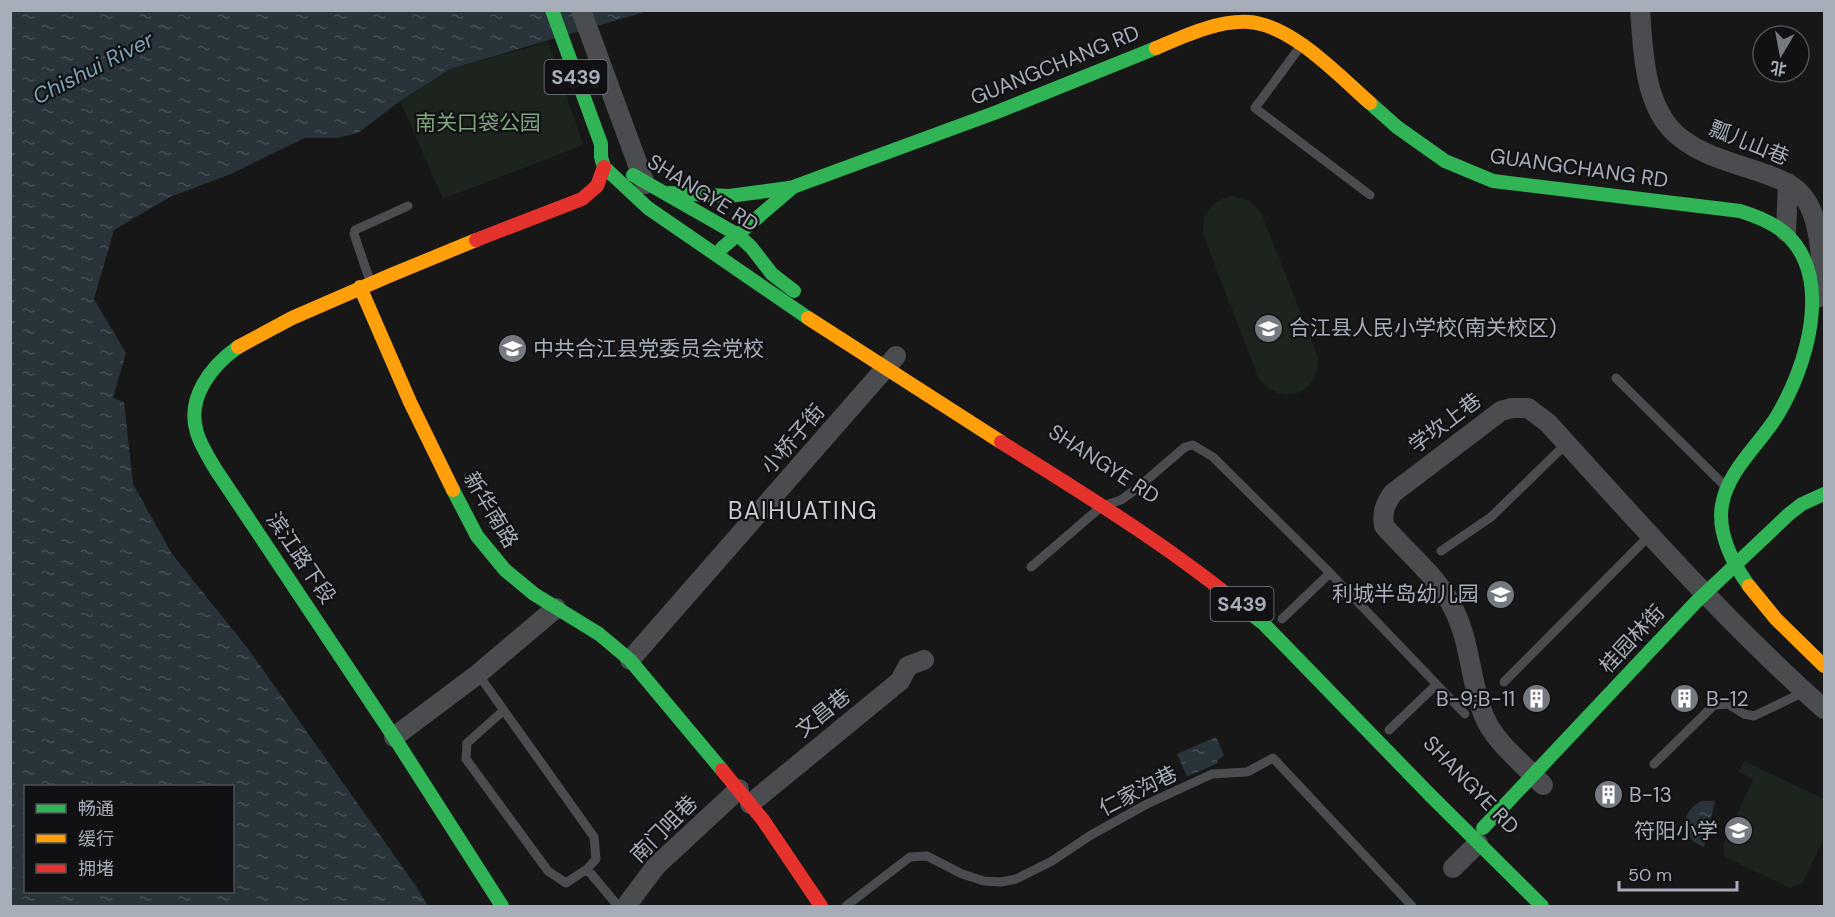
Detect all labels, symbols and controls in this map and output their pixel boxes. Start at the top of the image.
street label: GUANGCHANG RD [966,18,1144,112]
north arrow [1751,24,1811,84]
water label: Chishui River [27,25,159,111]
text: 北 [1769,57,1788,80]
road number: S439 [544,60,608,94]
park label: 南关口袋公园 [415,109,541,137]
street label: 瓢儿山巷 [1705,114,1793,172]
street label: GUANGCHANG RD [1488,142,1670,194]
street label: SHANGYE RD [642,148,764,238]
school or university icon: 合江县人民小学校(南关校区) [1252,312,1284,344]
place label: 合江县人民小学校(南关校区) [1289,314,1557,342]
school or university icon: 中共合江县党委员会党校 [496,333,528,365]
place label: 中共合江县党委员会党校 [533,335,764,363]
street label: 学坎上巷 [1403,387,1487,459]
street label: 小桥子街 [755,398,831,480]
street label: SHANGYE RD [1043,418,1165,510]
street label: 新华南路 [457,467,525,553]
district label: BAIHUATING [728,495,878,526]
street label: 滨江路下段 [260,507,342,609]
school or university icon: 利城半岛幼儿园 [1484,578,1516,610]
place label: 利城半岛幼儿园 [1332,580,1479,608]
road number: S439 [1210,587,1274,621]
street label: 桂园林街 [1593,599,1671,679]
street label: 文昌巷 [790,682,856,744]
building icon: B-9;B-11 [1520,683,1552,715]
building icon: B-12 [1669,683,1701,715]
place label: B-9;B-11 [1436,685,1515,713]
place label: B-12 [1706,685,1749,713]
street label: SHANGYE RD [1417,730,1525,840]
street label: 仁家沟巷 [1094,759,1182,823]
building icon: B-13 [1592,779,1624,811]
place label: B-13 [1629,781,1672,809]
legend [24,785,234,893]
street label: 南门咀巷 [624,789,704,869]
text: 畅通 [78,797,114,821]
school or university icon: 符阳小学 [1723,815,1755,847]
place label: 符阳小学 [1634,817,1718,845]
text: 缓行 [78,827,114,851]
scale bar [1619,854,1738,892]
text: 拥堵 [78,857,114,881]
text: 50 m [1628,863,1672,887]

